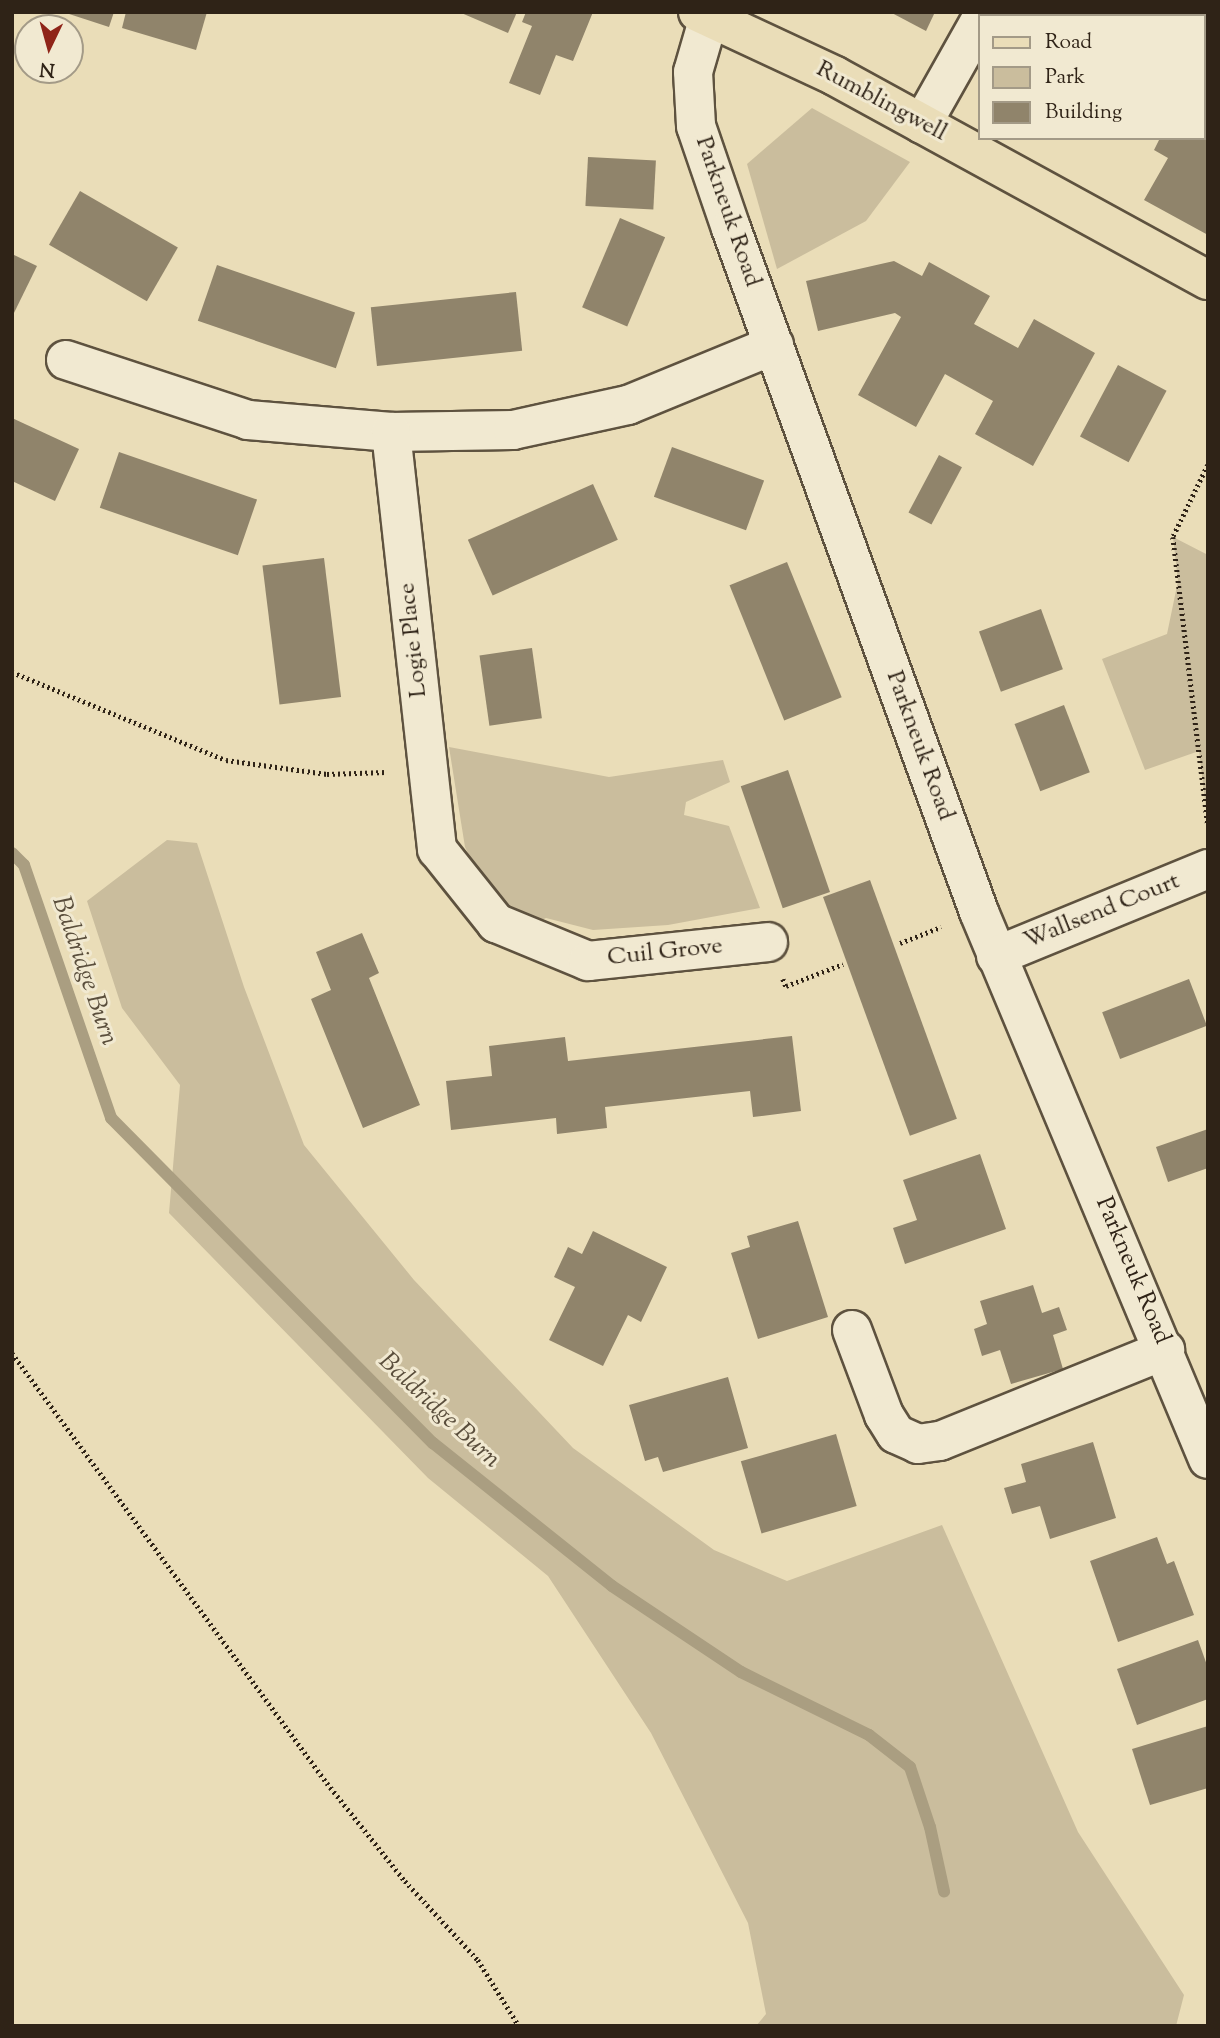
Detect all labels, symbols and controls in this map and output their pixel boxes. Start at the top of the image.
north arrow [14,14,84,84]
legend [978,14,1206,140]
text: Road [1045,28,1092,58]
text: N [39,54,56,83]
street label: Rumblingwell [811,56,951,148]
text: Park [1045,63,1085,93]
text: Building [1045,98,1122,128]
street label: Parkneuk Road [688,133,766,291]
street label: Logie Place [394,581,434,699]
street label: Parkneuk Road [879,667,959,825]
street label: Wallsend Court [1020,868,1184,956]
water label: Baldridge Burn [44,892,124,1050]
street label: Cuil Grove [606,933,724,973]
street label: Parkneuk Road [1088,1193,1176,1349]
water label: Baldridge Burn [371,1347,507,1475]

